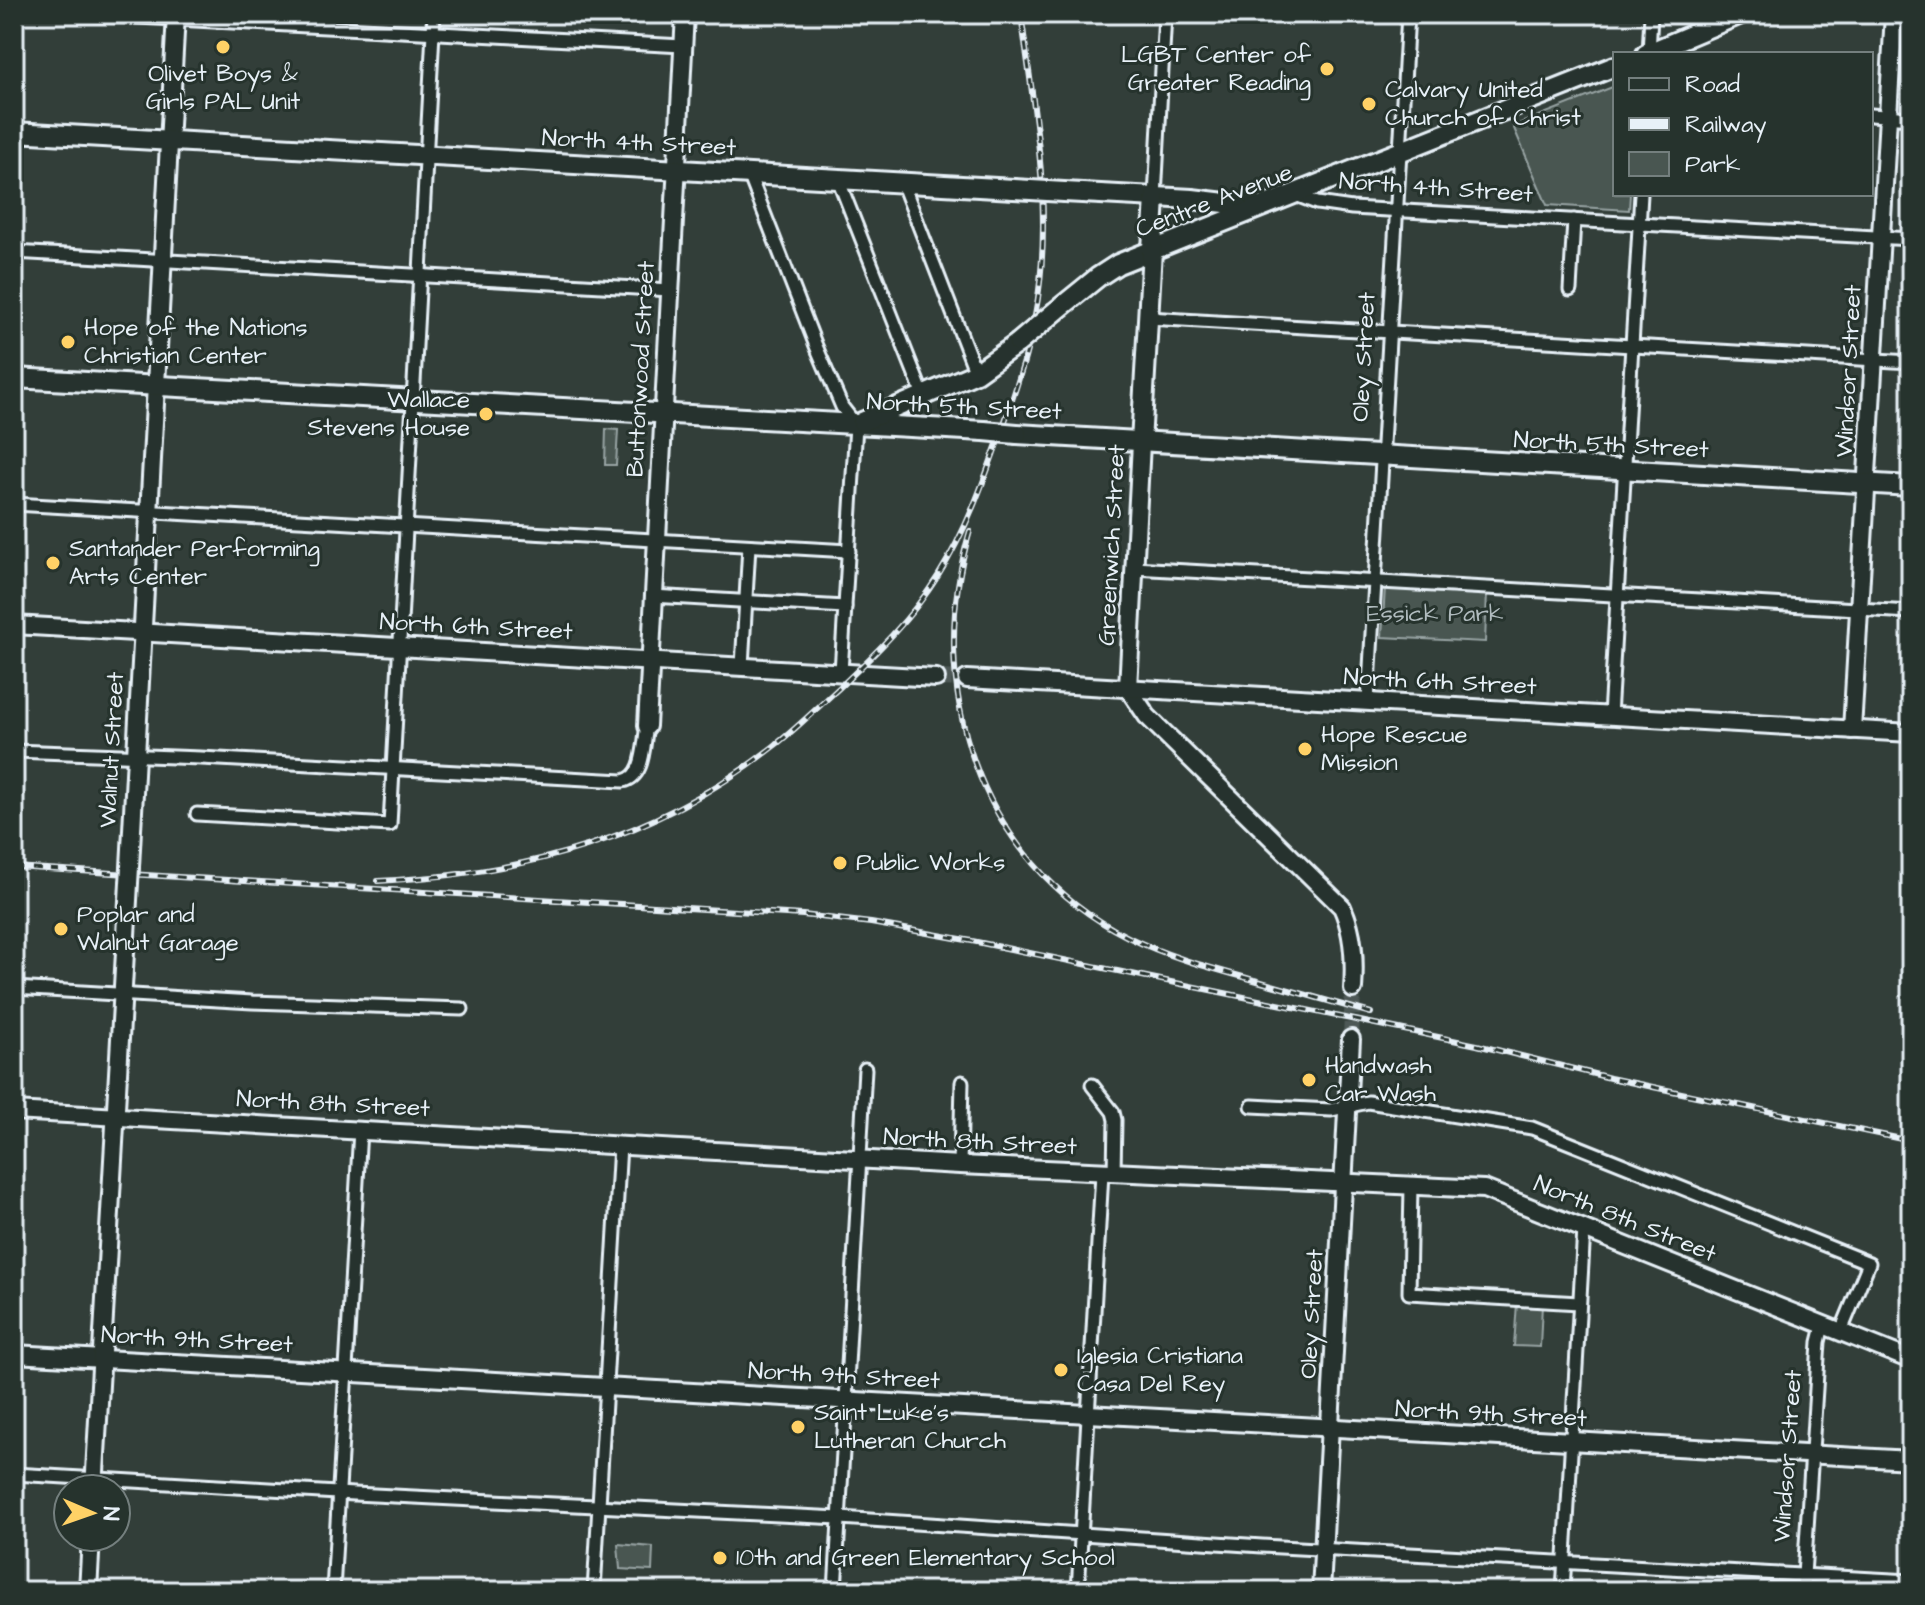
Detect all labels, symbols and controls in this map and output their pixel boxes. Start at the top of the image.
marker: Olivet Boys & Girls PAL Unit [214,38,232,56]
place label: LGBT Center of Greater Reading [1121,38,1312,101]
legend [1613,52,1873,196]
place label: Olivet Boys & Girls PAL Unit [146,57,301,119]
marker: LGBT Center of Greater Reading [1318,60,1336,78]
text: Road [1685,68,1740,102]
place label: Calvary United Church of Christ [1385,73,1581,135]
marker: Calvary United Church of Christ [1360,95,1378,113]
text: Railway [1685,108,1767,143]
street label: North 4th Street [541,121,737,165]
text: Park [1685,148,1741,182]
street label: Centre Avenue [1131,155,1297,247]
street label: North 4th Street [1338,164,1535,212]
street label: Buttonwood Street [618,260,664,478]
street label: Windsor Street [1827,283,1871,458]
street label: Oley Street [1344,291,1385,423]
place label: Hope of the Nations Christian Center [84,311,308,373]
marker: Hope of the Nations Christian Center [59,333,77,351]
place label: Wallace Stevens House [308,383,470,445]
street label: North 5th Street [866,385,1063,429]
marker: Wallace Stevens House [477,405,495,423]
street label: North 5th Street [1513,423,1710,467]
street label: Greenwich Street [1090,443,1134,647]
place label: Santander Performing Arts Center [69,532,320,594]
marker: Santander Performing Arts Center [44,554,62,572]
park label: Essick Park [1367,597,1504,631]
street label: North 6th Street [379,605,574,649]
street label: North 6th Street [1343,660,1538,704]
street label: Walnut Street [91,671,133,829]
place label: Hope Rescue Mission [1321,718,1468,780]
marker: Hope Rescue Mission [1296,740,1314,758]
place label: Public Works [856,846,1005,880]
marker: Public Works [831,854,849,872]
place label: Poplar and Walnut Garage [77,898,239,961]
marker: Poplar and Walnut Garage [52,920,70,938]
place label: Handwash Car Wash [1325,1049,1436,1111]
marker: Handwash Car Wash [1300,1071,1318,1089]
street label: North 8th Street [235,1082,431,1126]
street label: North 8th Street [882,1120,1078,1164]
street label: North 8th Street [1529,1167,1721,1271]
street label: Oley Street [1292,1248,1333,1380]
street label: North 9th Street [100,1318,294,1362]
place label: Iglesia Cristiana Casa Del Rey [1077,1339,1243,1402]
street label: North 9th Street [747,1354,941,1398]
marker: Iglesia Cristiana Casa Del Rey [1052,1361,1070,1379]
street label: Windsor Street [1765,1368,1811,1543]
street label: North 9th Street [1394,1392,1588,1436]
place label: Saint Luke's Lutheran Church [814,1396,1006,1458]
marker: Saint Luke's Lutheran Church [789,1418,807,1436]
north arrow [52,1473,132,1553]
text: N [95,1506,126,1521]
place label: 10th and Green Elementary School [736,1541,1115,1576]
marker: 10th and Green Elementary School [711,1549,729,1567]

